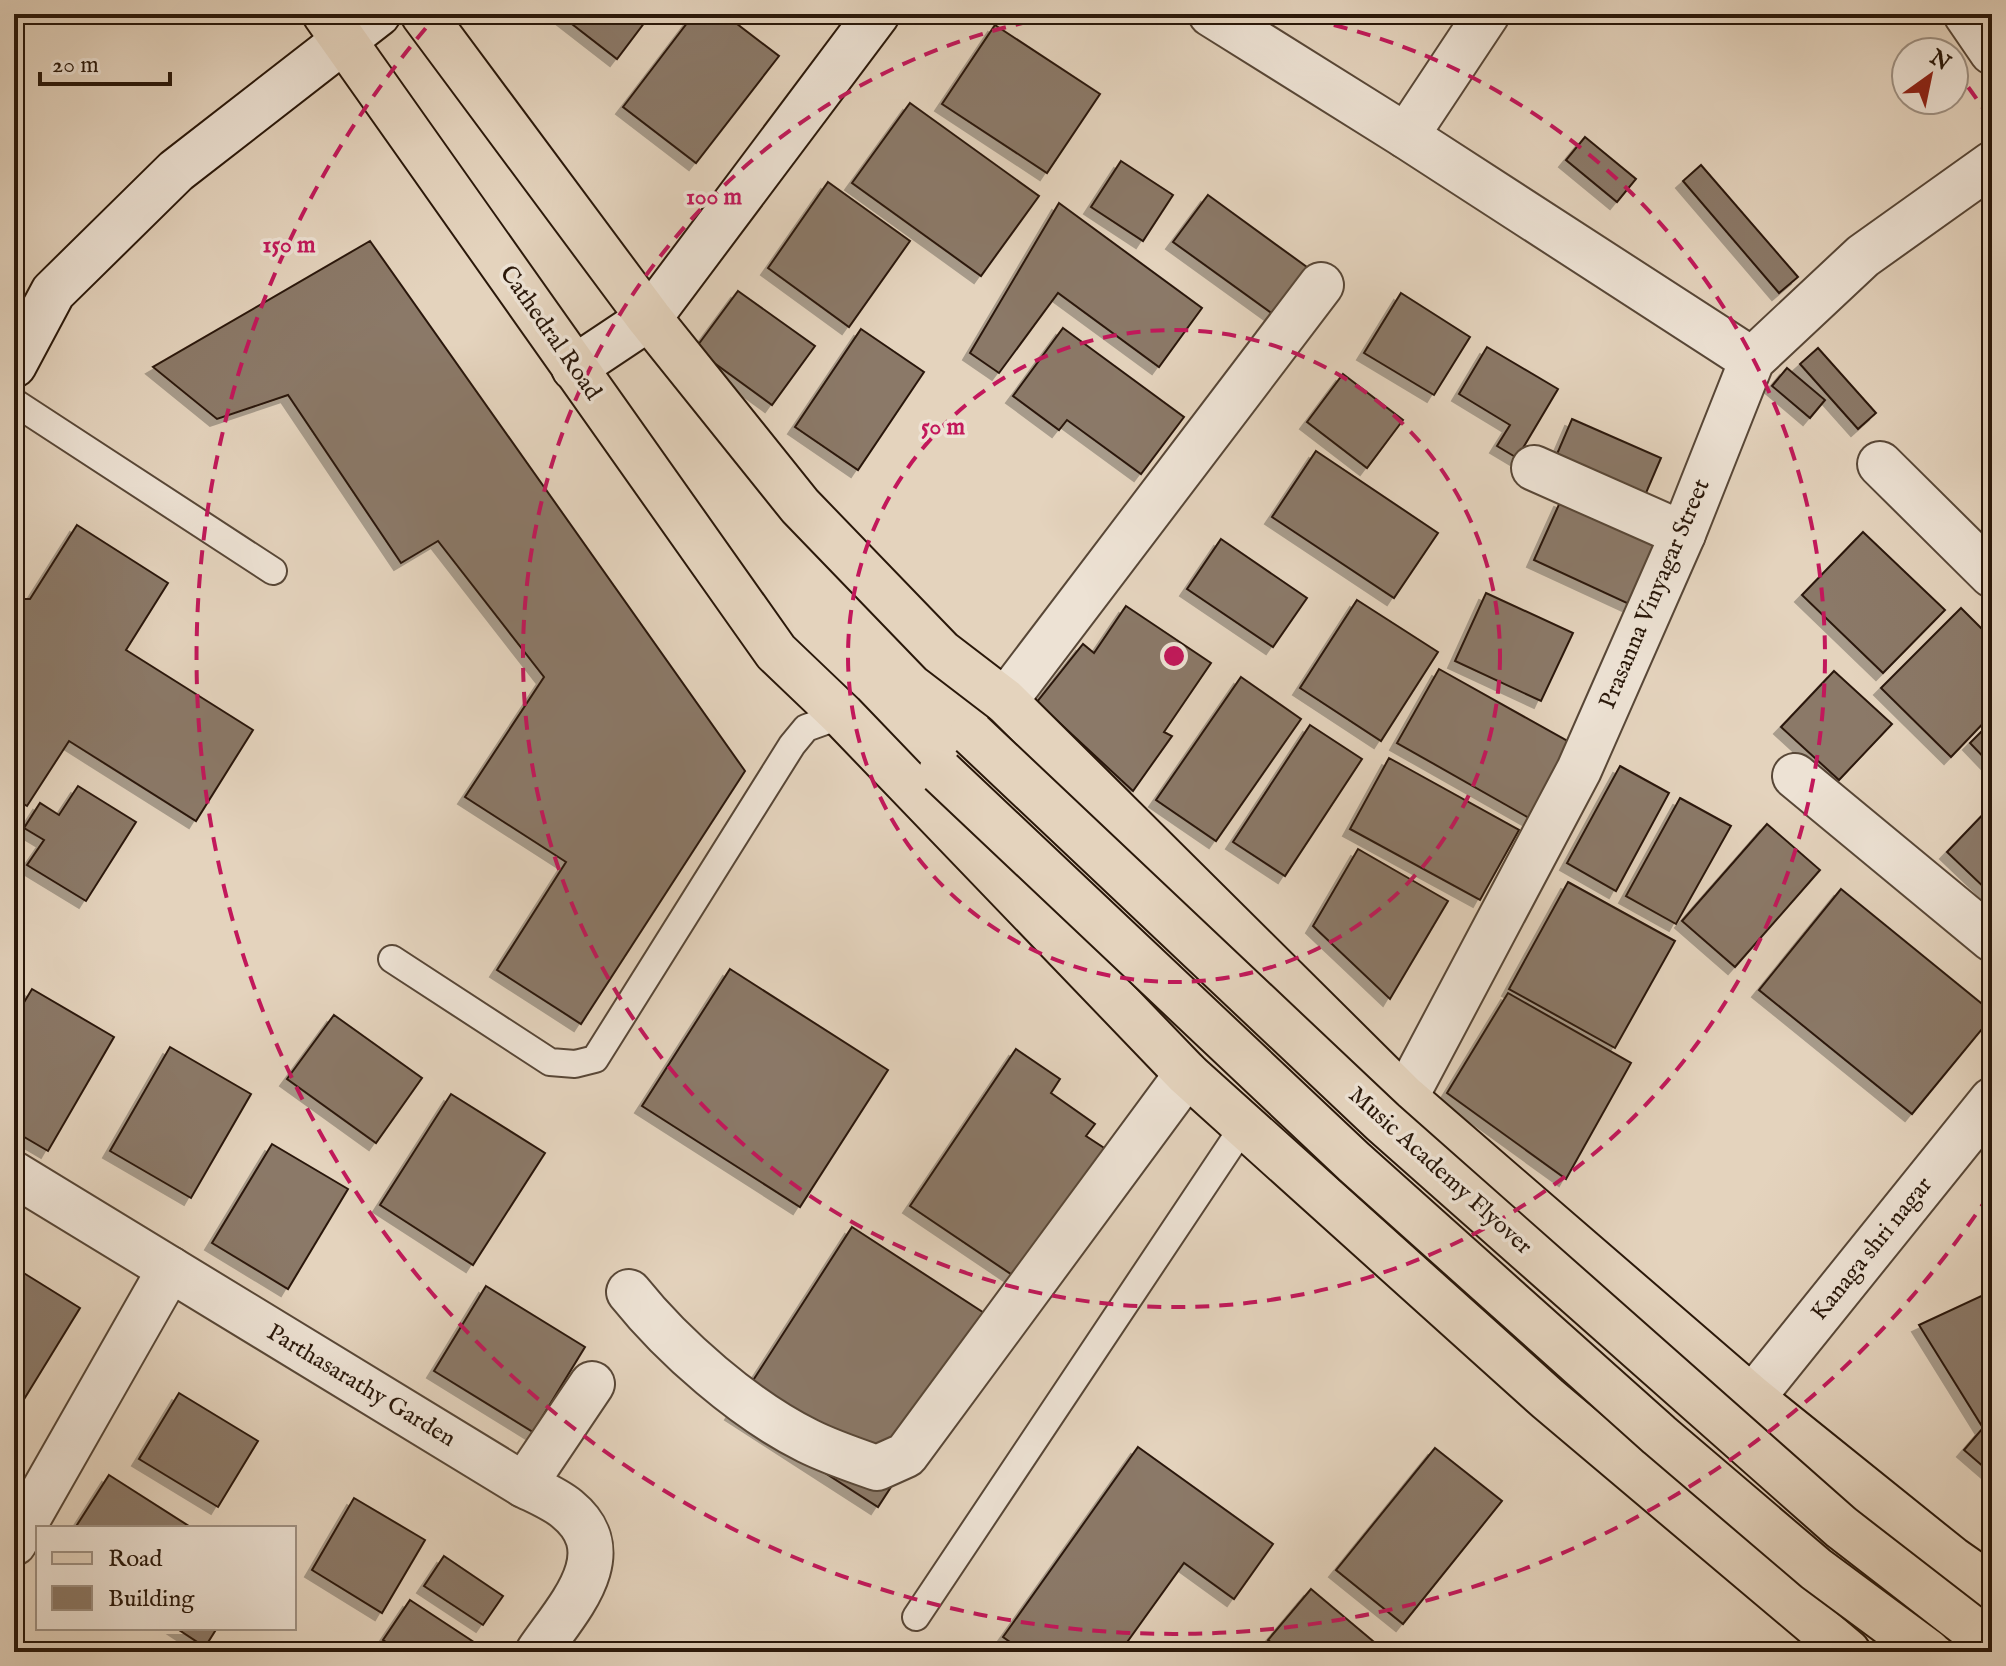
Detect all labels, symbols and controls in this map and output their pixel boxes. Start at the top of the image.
scale bar [40,36,170,86]
north arrow [1890,36,1970,116]
text: N [1923,43,1955,78]
text: 20 m [52,50,99,81]
text: 100 m [686,182,743,213]
text: 150 m [262,230,316,261]
street label: Cathedral Road [492,260,608,407]
text: 50 m [921,412,966,443]
street label: Prasanna Vinyagar Street [1593,474,1717,714]
centre of rings [1160,642,1188,670]
street label: Music Academy Flyover [1342,1080,1539,1262]
street label: Kanaga shri nagar [1804,1170,1940,1327]
street label: Parthasarathy Garden [261,1317,461,1455]
legend [36,1526,296,1630]
text: Road [108,1544,162,1575]
text: Building [108,1584,195,1615]

